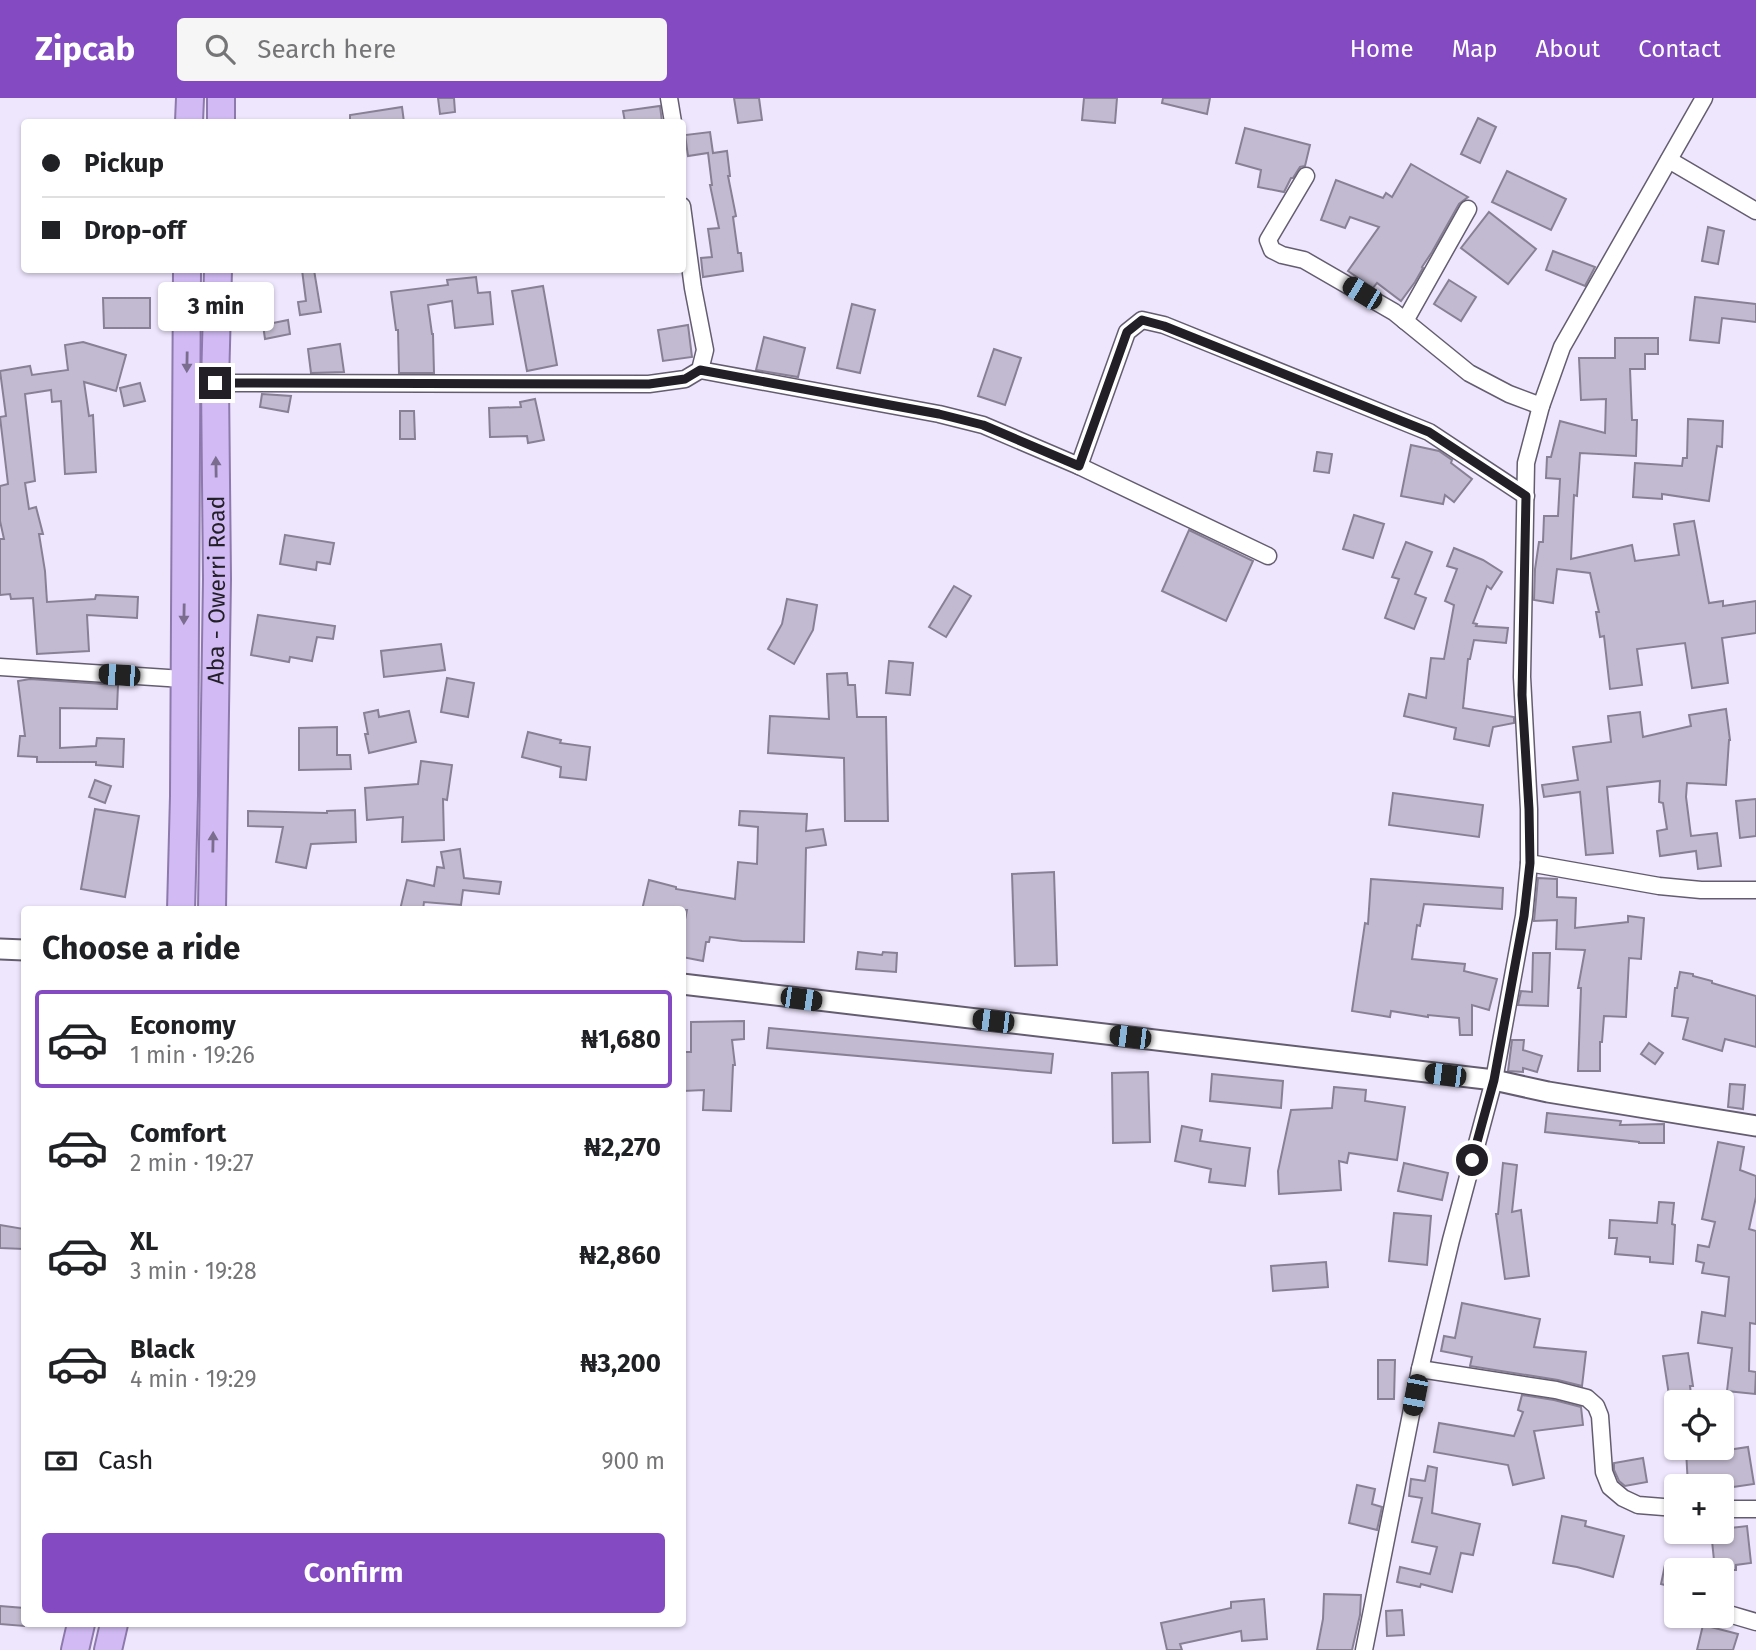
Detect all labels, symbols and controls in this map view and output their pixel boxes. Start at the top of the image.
search box [177,18,667,81]
text: Zipcab [35,29,135,69]
icon: search [201,30,239,68]
text: Search here [257,34,396,65]
text: Home [1350,35,1414,63]
text: Map [1452,35,1498,63]
text: About [1536,35,1600,63]
text: Contact [1638,35,1721,63]
text: Pickup [84,148,164,179]
text: Drop-off [84,215,186,246]
car [1339,273,1386,313]
callout: 3 min [157,282,273,330]
text: 3 min [188,292,244,320]
one-way arrow [181,351,193,373]
route end [199,367,231,399]
one-way arrow [210,456,222,478]
street label: Aba - Owerri Road [201,495,231,685]
one-way arrow [178,603,190,625]
car [98,663,141,687]
one-way arrow [207,831,219,853]
text: Choose a ride [42,929,240,967]
car [779,986,824,1012]
icon: car [46,1008,109,1071]
car [971,1008,1016,1034]
text: Economy [130,1010,236,1041]
text: ₦1,680 [581,1024,661,1055]
car [1108,1024,1153,1050]
text: 1 min · 19:26 [130,1041,255,1069]
car [1423,1062,1468,1088]
icon: car [46,1116,109,1179]
text: Comfort [130,1118,226,1149]
text: ₦2,270 [584,1132,661,1163]
route start [1456,1144,1488,1176]
text: 2 min · 19:27 [130,1149,254,1177]
icon: car [46,1224,109,1287]
text: XL [130,1226,158,1257]
text: ₦2,860 [579,1240,661,1271]
text: 3 min · 19:28 [130,1257,257,1285]
icon: car [46,1332,109,1395]
text: Black [130,1334,195,1365]
text: ₦3,200 [580,1348,661,1379]
text: 4 min · 19:29 [130,1365,257,1393]
car [1401,1372,1430,1418]
map controls [1664,1390,1734,1628]
button: locate [1664,1390,1734,1460]
icon: cash [42,1442,80,1480]
text: Cash [98,1445,154,1476]
text: 900 m [601,1447,665,1475]
button: + [1664,1474,1734,1544]
button: Confirm [42,1533,665,1613]
button: − [1664,1558,1734,1628]

